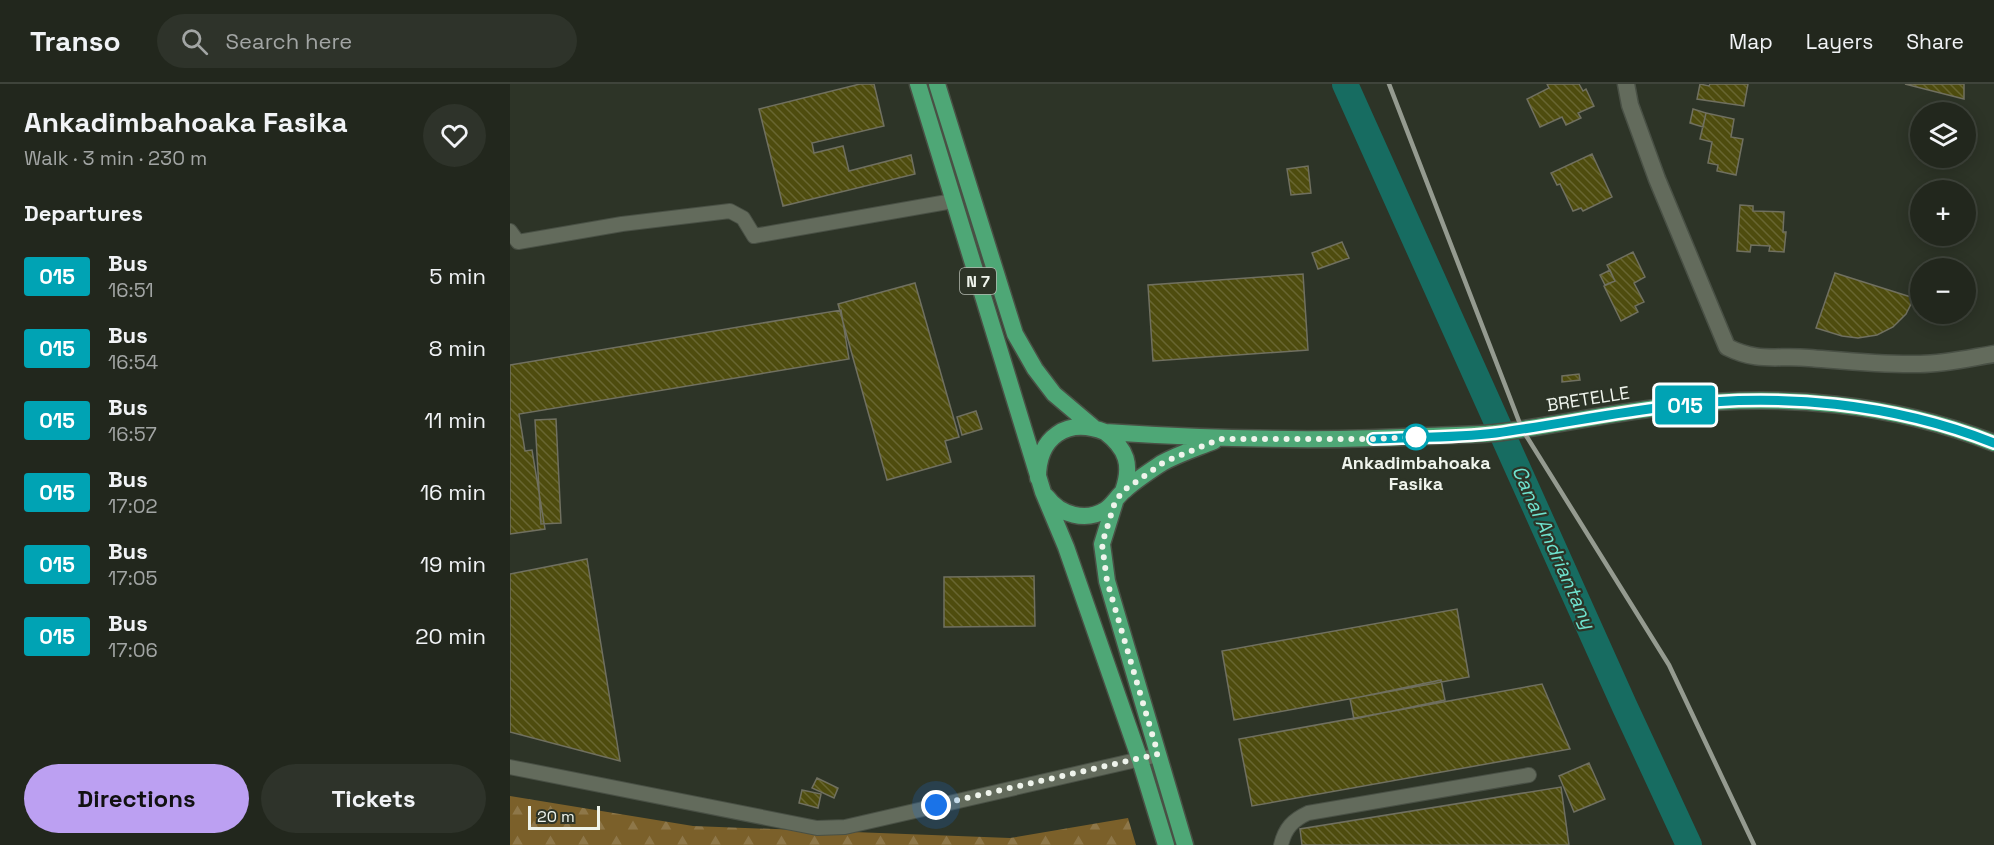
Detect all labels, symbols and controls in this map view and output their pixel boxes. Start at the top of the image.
search box [157,14,577,68]
text: Transo [30,23,121,59]
icon: search [178,25,211,58]
text: Search here [226,27,352,55]
text: Map [1729,28,1773,55]
text: Layers [1806,28,1873,55]
text: Share [1906,28,1964,55]
map controls [1910,102,1976,324]
button: layers [1910,102,1976,168]
text: Ankadimbahoaka Fasika [24,104,348,140]
button: heart [423,104,486,167]
text: Walk · 3 min · 230 m [24,145,207,171]
button: + [1910,180,1976,246]
text: Departures [24,199,143,227]
text: Bus [108,249,148,277]
button: − [1910,258,1976,324]
text: 5 min [429,262,486,290]
text: 015 [39,263,75,290]
road number: N 7 [960,268,996,294]
text: 16:51 [108,277,154,303]
text: Bus [108,321,148,349]
text: 8 min [429,334,486,362]
text: 015 [39,335,75,362]
text: 16:54 [108,349,158,375]
street label: BRETELLE [1545,381,1631,416]
line badge: 015 [1650,386,1720,424]
text: 015 [1667,392,1703,419]
text: Bus [108,393,148,421]
text: 11 min [424,406,486,434]
text: 015 [39,407,75,434]
text: 16:57 [108,421,157,447]
marker: Ankadimbahoaka Fasika [1403,424,1429,450]
place label: Ankadimbahoaka Fasika [1341,451,1491,495]
water label: Canal Andriantany [1506,461,1602,635]
text: Bus [108,465,148,493]
text: 16 min [420,478,486,506]
text: 015 [39,479,75,506]
text: 17:02 [108,493,158,519]
text: Bus [108,537,148,565]
text: 19 min [420,550,486,578]
text: 015 [39,551,75,578]
text: 17:05 [108,565,158,591]
text: Bus [108,609,148,637]
text: 20 min [415,622,486,650]
text: 015 [39,623,75,650]
text: 17:06 [108,637,158,663]
button: Directions [24,764,249,833]
button: Tickets [261,764,486,833]
your location [921,790,951,820]
scale bar [528,803,600,830]
text: 20 m [537,806,575,827]

